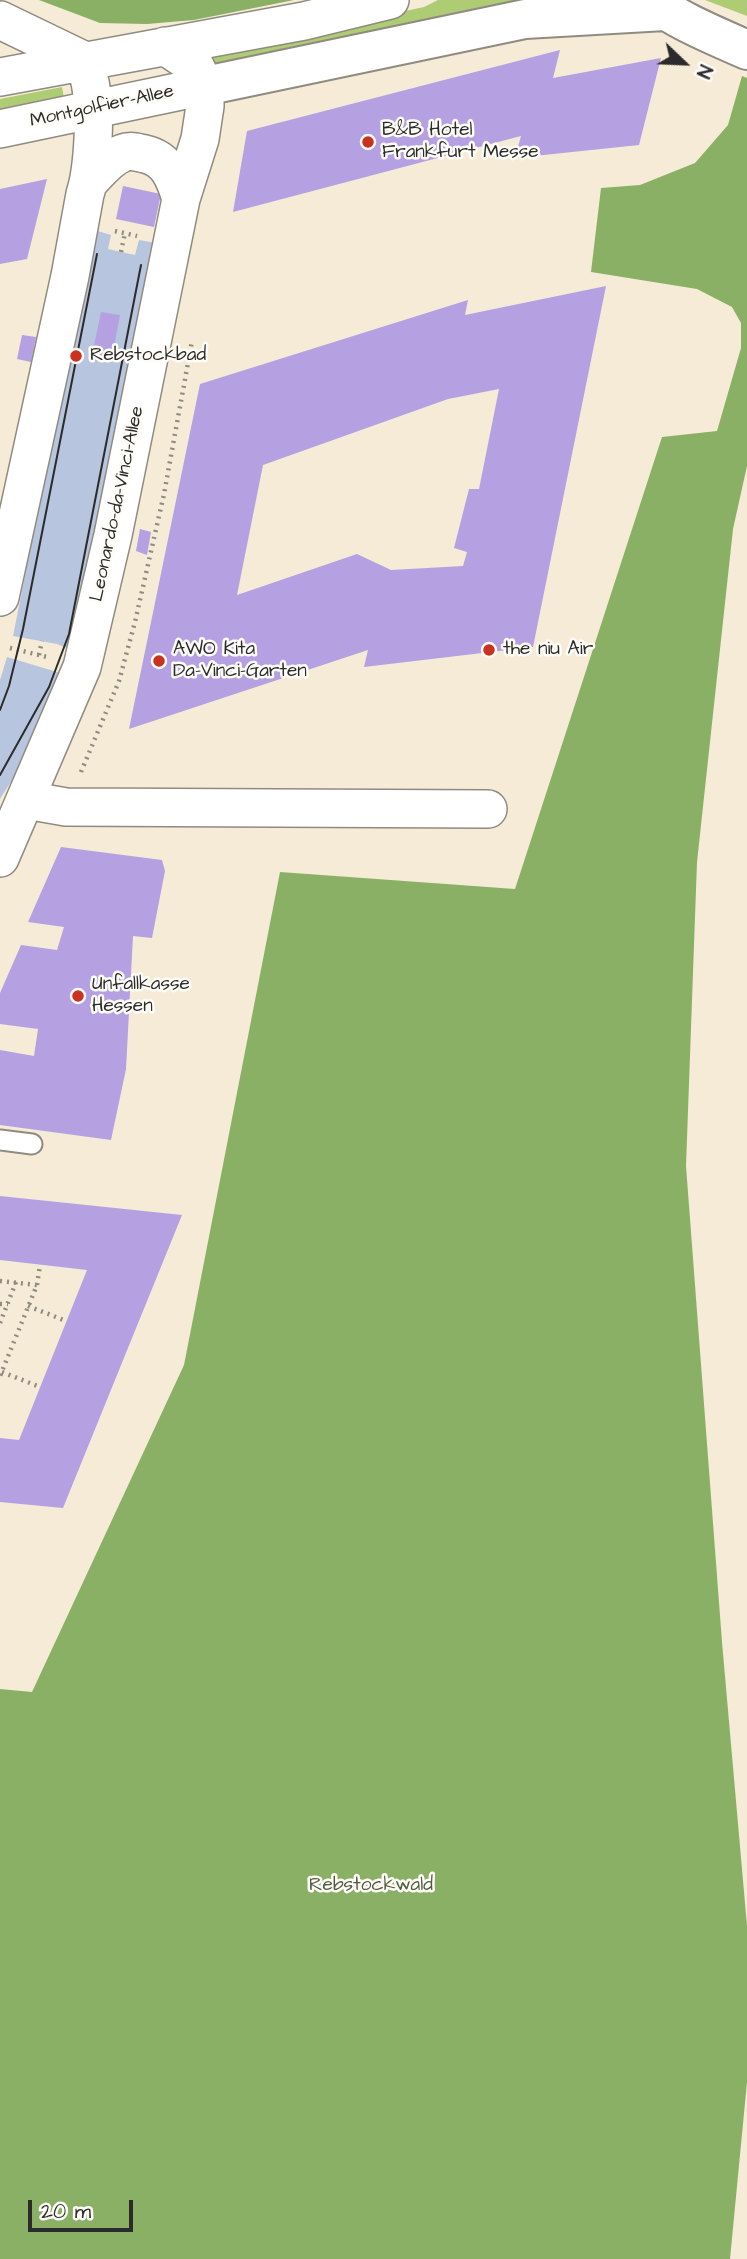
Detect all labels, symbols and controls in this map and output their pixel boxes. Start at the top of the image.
north arrow [649,28,719,98]
text: N [689,61,719,82]
street label: Montgolfier-Allee [28,81,176,133]
place label: B&B Hotel Frankfurt Messe [382,120,539,164]
marker: B&B Hotel Frankfurt Messe [360,134,376,150]
place label: Rebstockbad [90,345,206,367]
marker: Rebstockbad [68,348,84,364]
street label: Leonardo-da-Vinci-Allee [86,404,150,604]
place label: AWO Kita Da-Vinci-Garten [173,639,307,683]
place label: the niu Air [503,639,593,661]
marker: the niu Air [481,642,497,658]
marker: AWO Kita Da-Vinci-Garten [151,653,167,669]
place label: Unfallkasse Hessen [92,974,190,1018]
marker: Unfallkasse Hessen [70,988,86,1004]
park label: Rebstockwald [309,1875,433,1897]
scale bar [32,2186,136,2230]
text: 20 m [41,2197,91,2226]

